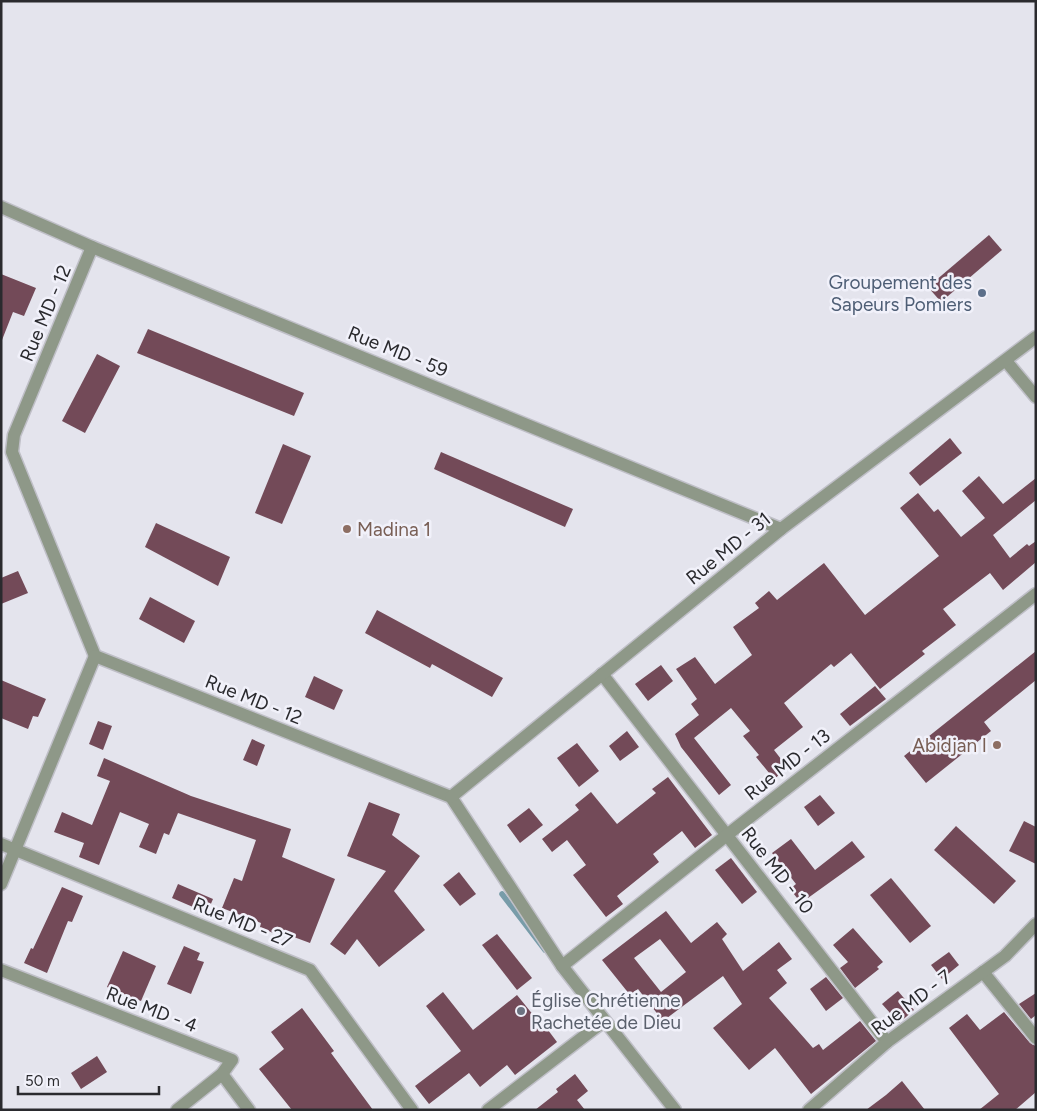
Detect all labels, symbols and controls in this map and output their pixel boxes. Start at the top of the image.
street label: Rue MD - 12 [15,262,76,365]
place label: Groupement des Sapeurs Pomiers [829,271,972,316]
marker: Groupement des Sapeurs Pomiers [976,287,988,299]
street label: Rue MD - 59 [345,321,451,382]
street label: Rue MD - 31 [681,507,775,589]
place label: Madina 1 [357,518,431,541]
marker: Madina 1 [341,523,353,535]
street label: Rue MD - 12 [202,670,306,729]
street label: Rue MD - 13 [740,724,835,805]
place label: Abidjan I [912,734,987,757]
marker: Abidjan I [991,739,1003,751]
street label: Rue MD - 10 [737,822,819,918]
street label: Rue MD - 27 [190,892,296,953]
street label: Rue MD - 7 [867,965,956,1040]
street label: Rue MD - 4 [103,982,201,1037]
place label: Église Chrétienne Rachetée de Dieu [531,989,681,1034]
marker: Église Chrétienne Rachetée de Dieu [515,1005,527,1017]
scale bar [18,1064,159,1096]
text: 50 m [25,1072,60,1090]

